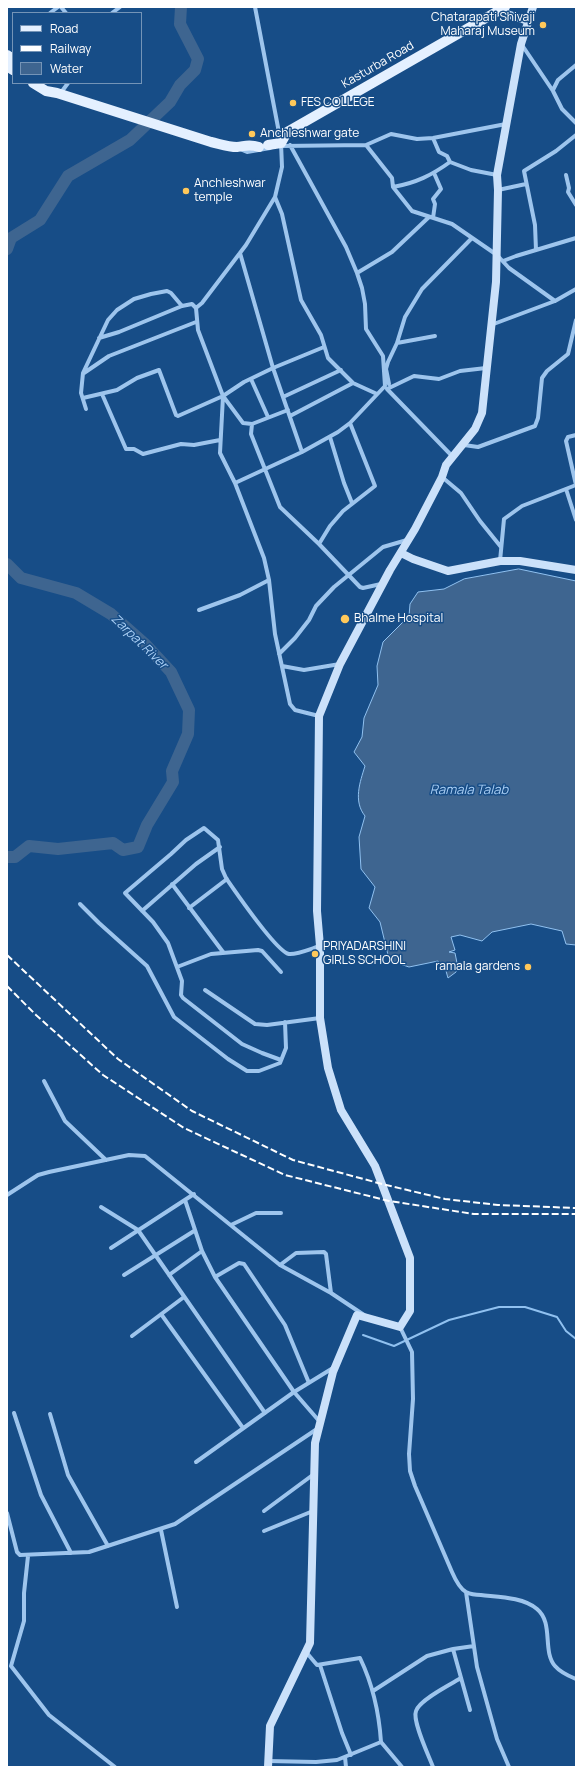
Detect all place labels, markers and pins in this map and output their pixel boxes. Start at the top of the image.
place label: Chatarapati Shivaji Maharaj Museum [431,11,535,39]
marker: Chatarapati Shivaji Maharaj Museum [538,20,548,30]
place label: FES COLLEGE [301,96,375,110]
marker: FES COLLEGE [288,98,298,108]
place label: Anchleshwar gate [260,127,359,141]
marker: Anchleshwar gate [247,129,257,139]
place label: Anchleshwar temple [194,177,266,205]
marker: Anchleshwar temple [181,186,191,196]
place label: Bhalme Hospital [354,612,443,626]
marker: Bhalme Hospital [339,613,351,625]
place label: PRIYADARSHINI GIRLS SCHOOL [323,940,406,968]
marker: PRIYADARSHINI GIRLS SCHOOL [310,949,320,959]
place label: ramala gardens [435,960,520,974]
marker: ramala gardens [523,962,533,972]

